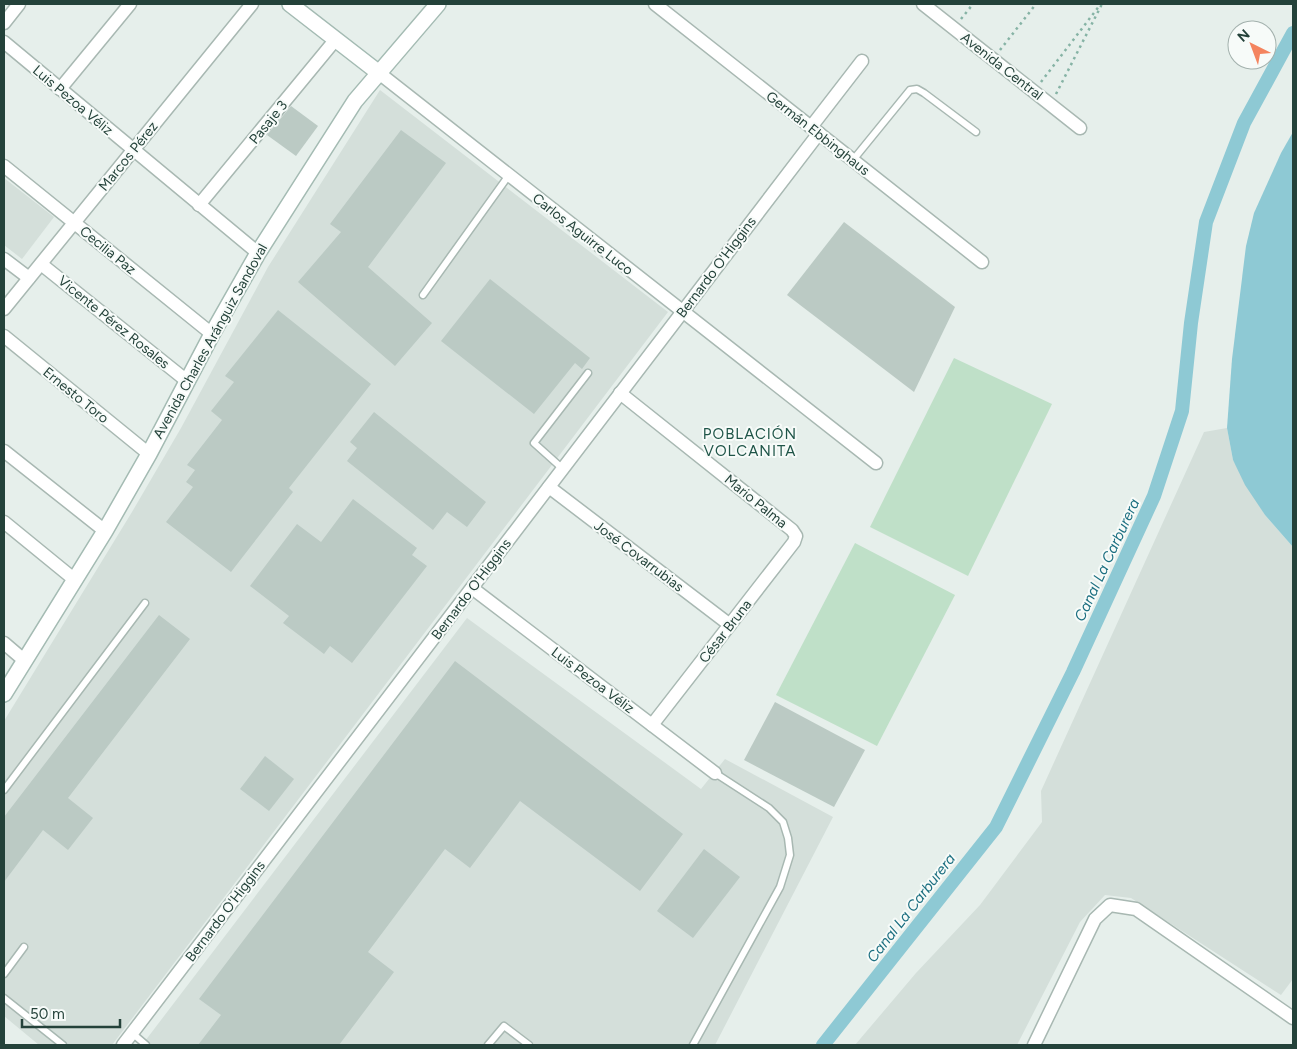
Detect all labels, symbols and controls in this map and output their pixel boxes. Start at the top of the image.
north arrow [1227,20,1277,70]
text: N [1234,26,1253,46]
street label: Avenida Central [957,29,1046,104]
street label: Luis Pezoa Véliz [29,62,116,139]
street label: Germán Ebbinghaus [763,88,873,179]
street label: Pasaje 3 [246,97,291,148]
street label: Marcos Pérez [95,118,162,194]
street label: Carlos Aguirre Luco [529,190,636,279]
street label: Bernardo O'Higgins [673,214,760,321]
street label: Cecilia Paz [76,223,139,278]
street label: Avenida Charles Aránguiz Sandoval [150,241,271,442]
street label: Vicente Pérez Rosales [55,272,173,373]
street label: Ernesto Toro [39,364,112,427]
district label: POBLACIÓN VOLCANITA [703,425,797,460]
street label: Mario Palma [721,471,790,532]
water label: Canal La Carburera [1071,496,1143,624]
street label: José Covarrubias [591,517,687,596]
street label: Bernardo O'Higgins [428,536,515,643]
street label: César Bruna [695,596,755,666]
street label: Luis Pezoa Véliz [548,644,638,717]
water label: Canal La Carburera [863,850,959,966]
street label: Bernardo O'Higgins [182,858,269,965]
scale bar [22,996,120,1028]
text: 50 m [30,1005,65,1023]

